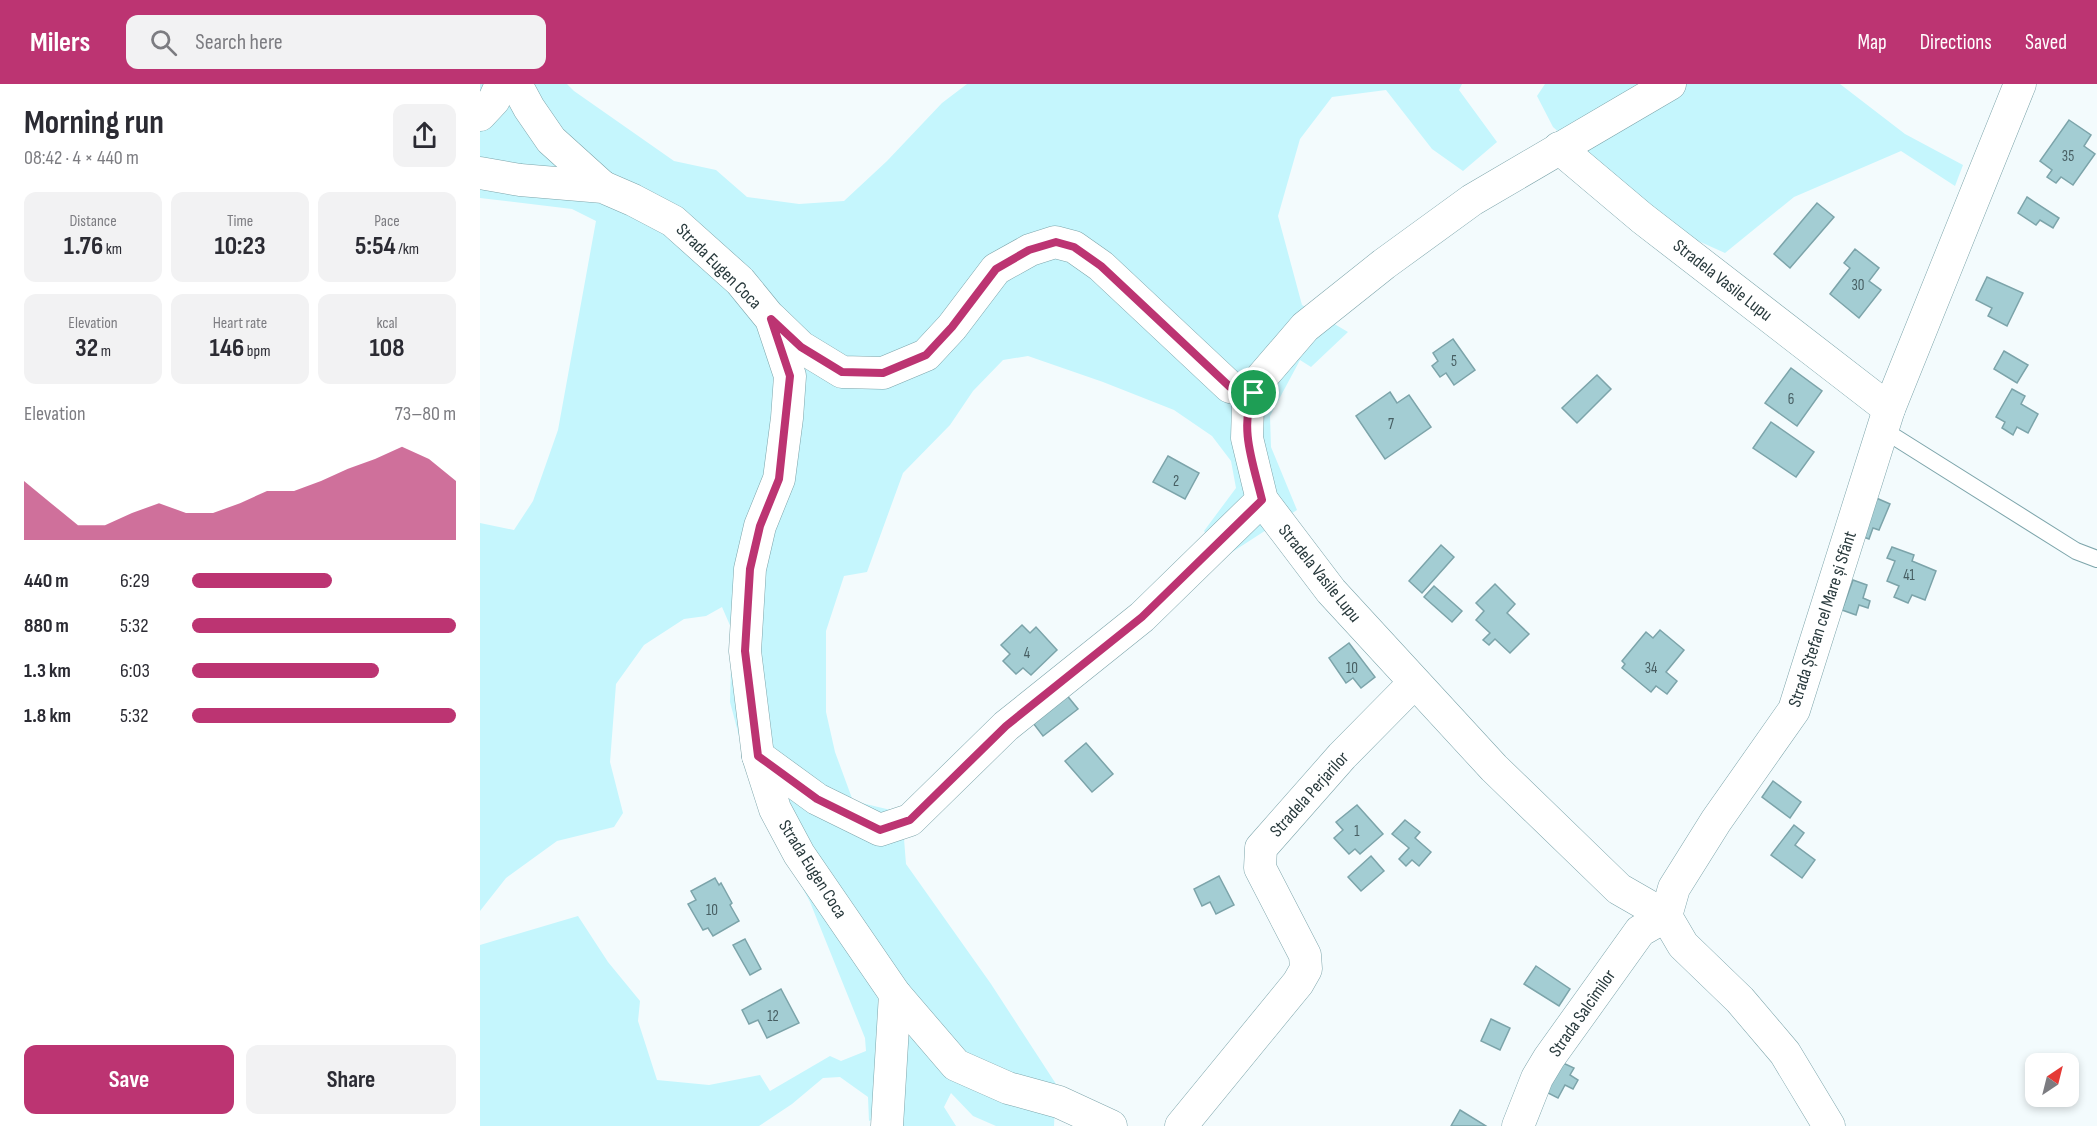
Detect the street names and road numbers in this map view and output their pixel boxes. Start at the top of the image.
street label: Strada Eugen Coca [672,219,766,313]
street label: Stradela Vasile Lupu [1669,235,1776,326]
street label: Stradela Vasile Lupu [1274,520,1365,626]
street label: Strada Ștefan cel Mare și Sfânt [1784,528,1861,710]
street label: Stradela Perjarilor [1266,747,1353,841]
street label: Strada Eugen Coca [774,816,851,922]
street label: Strada Salcîmilor [1545,966,1620,1061]

